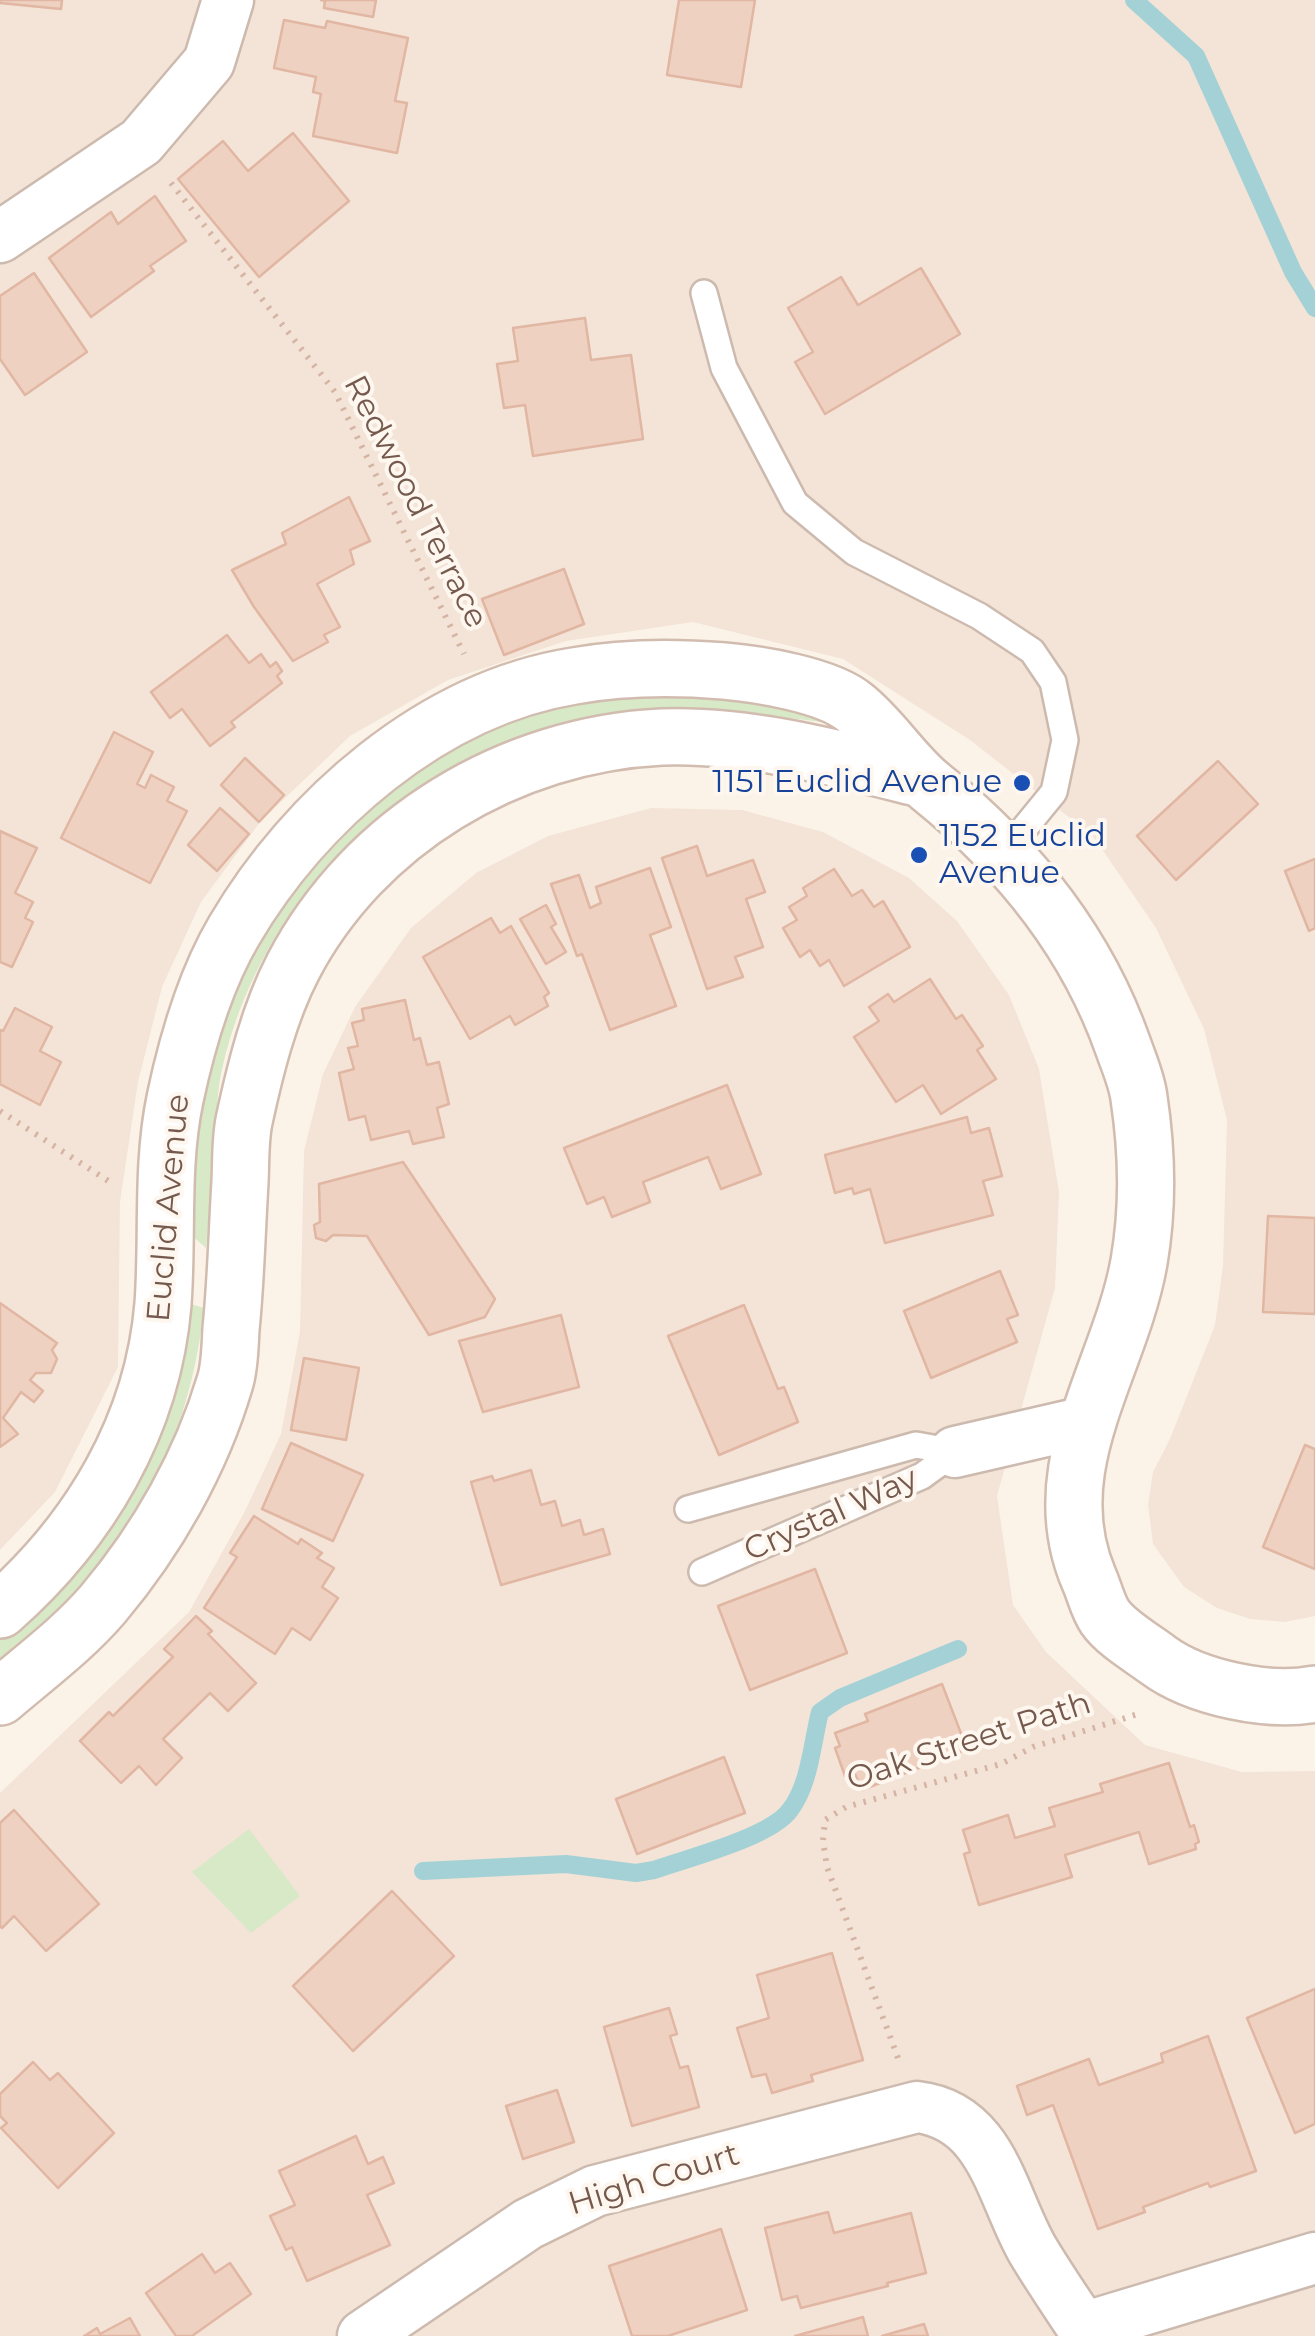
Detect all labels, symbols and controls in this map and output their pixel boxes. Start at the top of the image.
street label: Redwood Terrace [335,369,495,635]
place label: 1151 Euclid Avenue [712,764,1002,802]
marker: 1151 Euclid Avenue [1011,772,1033,794]
place label: 1152 Euclid Avenue [939,818,1106,893]
marker: 1152 Euclid Avenue [908,844,930,866]
street label: Euclid Avenue [140,1093,198,1323]
street label: Crystal Way [738,1460,924,1570]
street label: Oak Street Path [842,1684,1096,1800]
street label: High Court [564,2136,744,2224]

